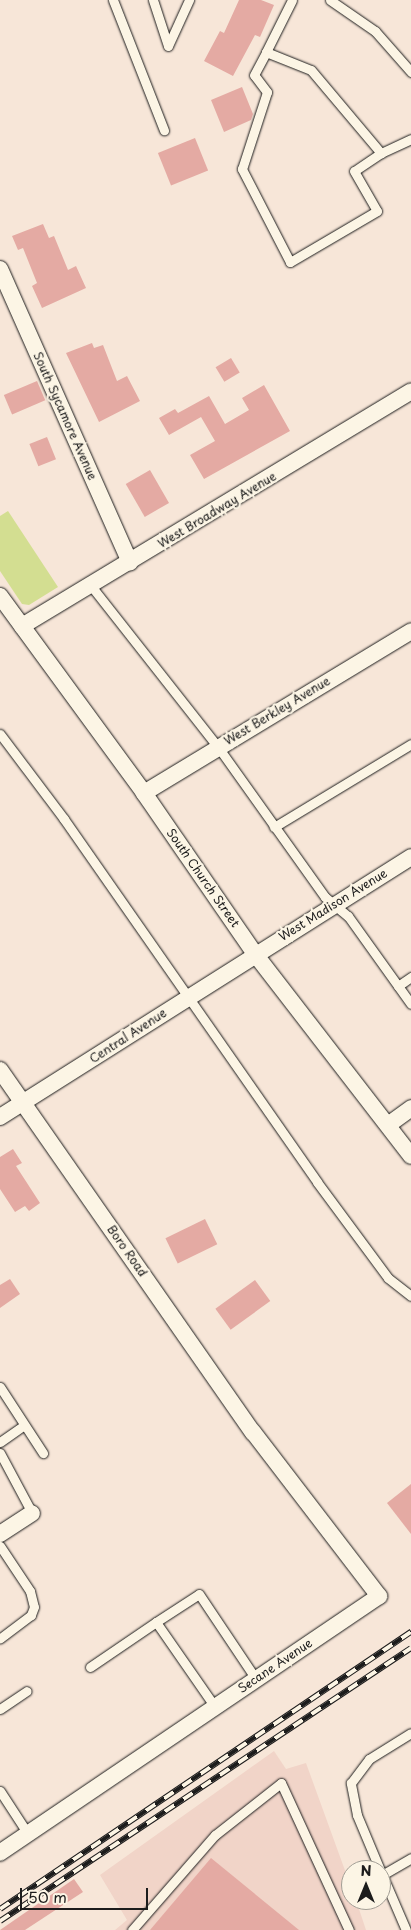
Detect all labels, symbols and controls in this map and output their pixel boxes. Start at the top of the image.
street label: South Sycamore Avenue [30,349,100,483]
street label: West Broadway Avenue [155,469,279,551]
street label: West Berkley Avenue [221,674,333,748]
street label: South Church Street [163,826,243,930]
street label: West Madison Avenue [276,866,390,944]
street label: Central Avenue [87,1006,169,1066]
street label: Boro Road [104,1222,150,1280]
street label: Secane Avenue [235,1636,315,1696]
north arrow [341,1860,391,1910]
text: N [360,1860,372,1881]
scale bar [22,1878,150,1910]
text: 50 m [28,1885,67,1908]

